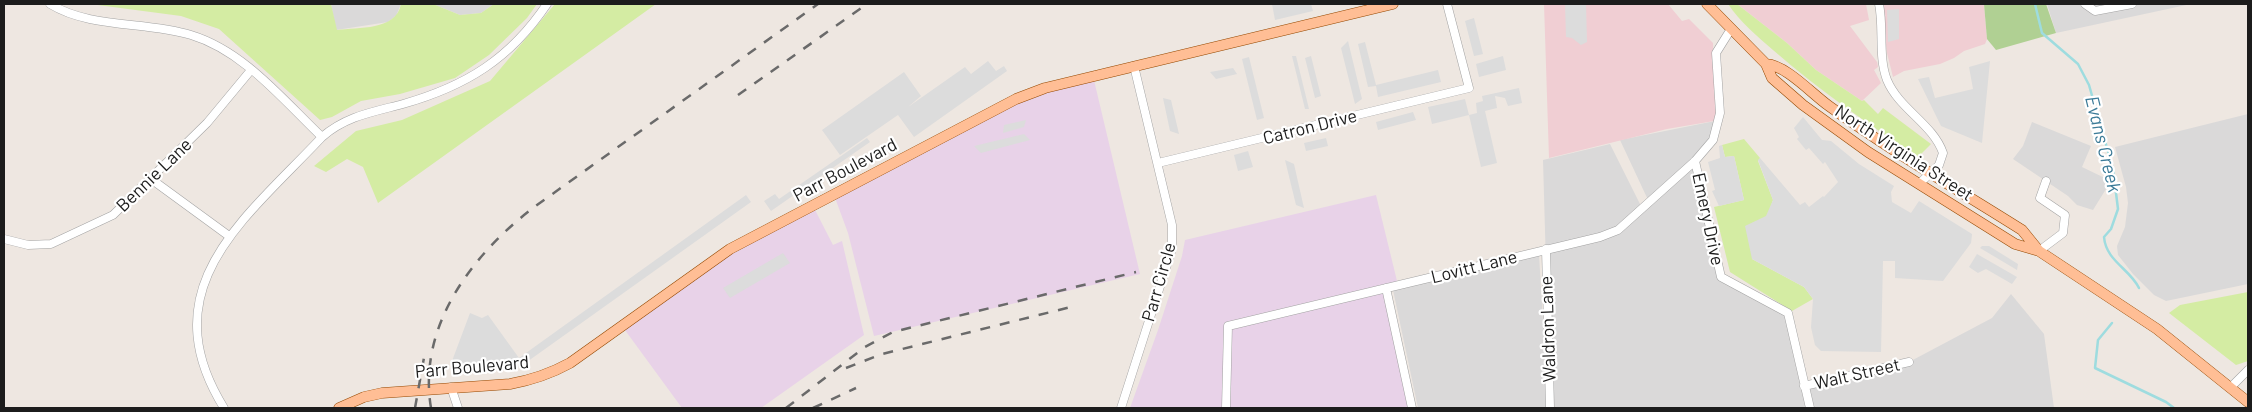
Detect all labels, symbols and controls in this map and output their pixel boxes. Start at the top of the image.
water label: Evans Creek [2080,93,2126,195]
street label: North Virginia Street [1831,100,1977,206]
street label: Catron Drive [1261,105,1359,149]
street label: Bennie Lane [112,134,196,216]
street label: Parr Boulevard [789,134,901,206]
street label: Emery Drive [1688,171,1728,267]
street label: Parr Circle [1137,240,1181,324]
street label: Lovitt Lane [1429,246,1519,288]
street label: Waldron Lane [1535,276,1561,382]
street label: Parr Boulevard [414,351,530,383]
street label: Walt Street [1812,354,1902,394]

